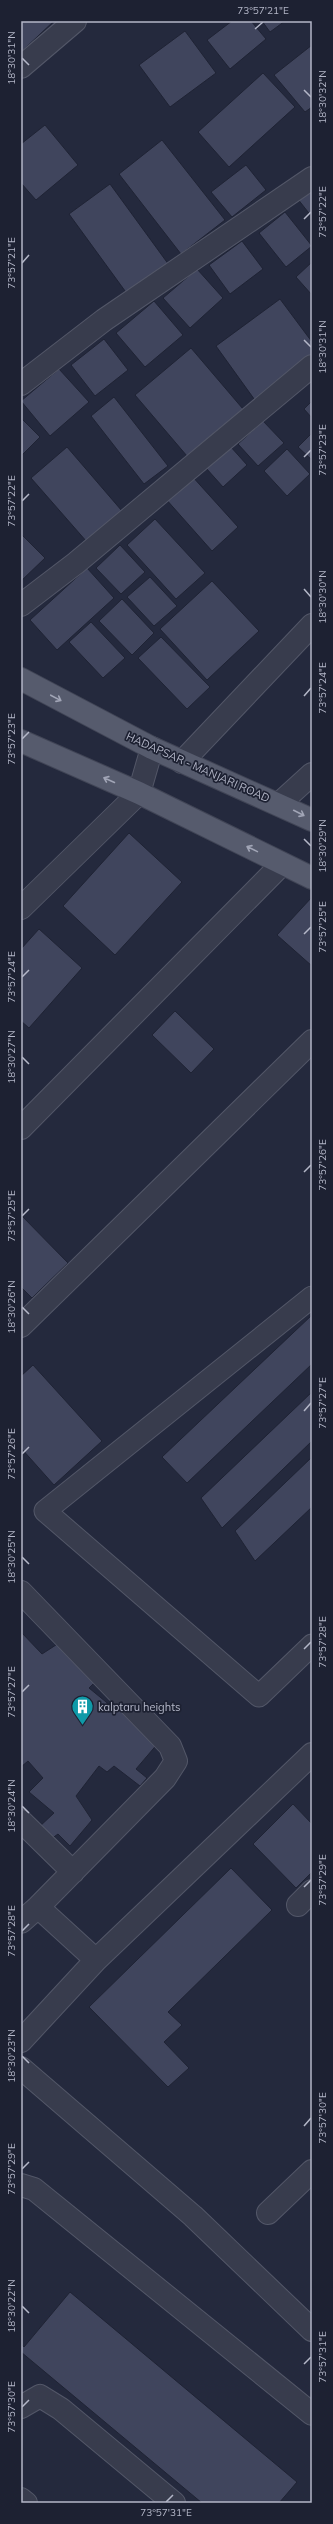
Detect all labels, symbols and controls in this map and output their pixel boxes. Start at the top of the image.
text: 73°57'21"E [237,4,289,17]
text: 18°30'31"N [5,31,18,85]
text: 18°30'32"N [316,70,329,124]
text: 73°57'22"E [316,186,329,238]
text: 73°57'21"E [5,237,18,289]
text: 18°30'31"N [316,320,329,374]
text: 73°57'23"E [316,424,329,476]
text: 73°57'22"E [5,475,18,527]
text: 18°30'30"N [316,570,329,624]
text: 73°57'24"E [316,662,329,714]
one-way arrow [49,694,61,702]
text: 73°57'23"E [5,713,18,765]
street label: HADAPSAR - MANJARI ROAD [124,729,272,805]
one-way arrow [104,776,116,783]
one-way arrow [293,810,305,818]
text: 18°30'29"N [316,819,329,873]
one-way arrow [246,845,258,852]
text: 73°57'25"E [316,901,329,953]
text: 73°57'24"E [5,951,18,1003]
text: 18°30'27"N [5,1030,18,1084]
text: 73°57'26"E [316,1139,329,1191]
text: 73°57'25"E [5,1190,18,1242]
text: 18°30'26"N [5,1280,18,1334]
text: 73°57'27"E [316,1377,329,1429]
text: 73°57'26"E [5,1428,18,1480]
text: 18°30'25"N [5,1530,18,1584]
text: 73°57'28"E [316,1616,329,1668]
text: 73°57'27"E [5,1666,18,1718]
building icon: kalptaru heights [69,1694,95,1727]
place label: kalptaru heights [98,1700,180,1714]
text: 18°30'24"N [5,1779,18,1833]
text: 73°57'29"E [316,1854,329,1906]
text: 73°57'28"E [5,1905,18,1957]
text: 18°30'23"N [5,2029,18,2083]
text: 73°57'30"E [316,2092,329,2144]
text: 73°57'29"E [5,2143,18,2195]
text: 18°30'22"N [5,2279,18,2333]
text: 73°57'31"E [316,2331,329,2383]
text: 73°57'30"E [5,2381,18,2433]
text: 73°57'31"E [140,2506,192,2519]

